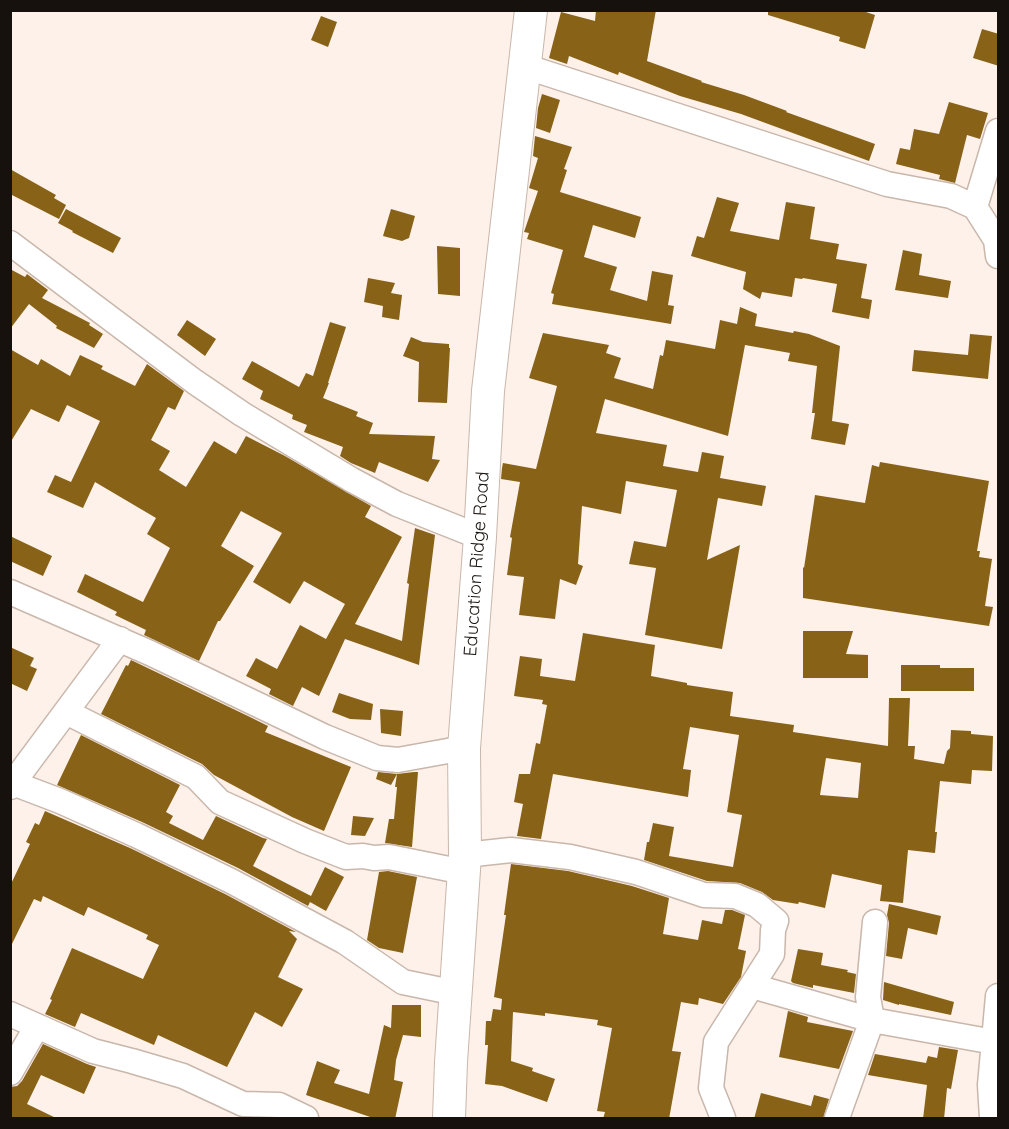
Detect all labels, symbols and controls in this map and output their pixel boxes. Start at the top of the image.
street label: Education Ridge Road [460,471,494,657]

